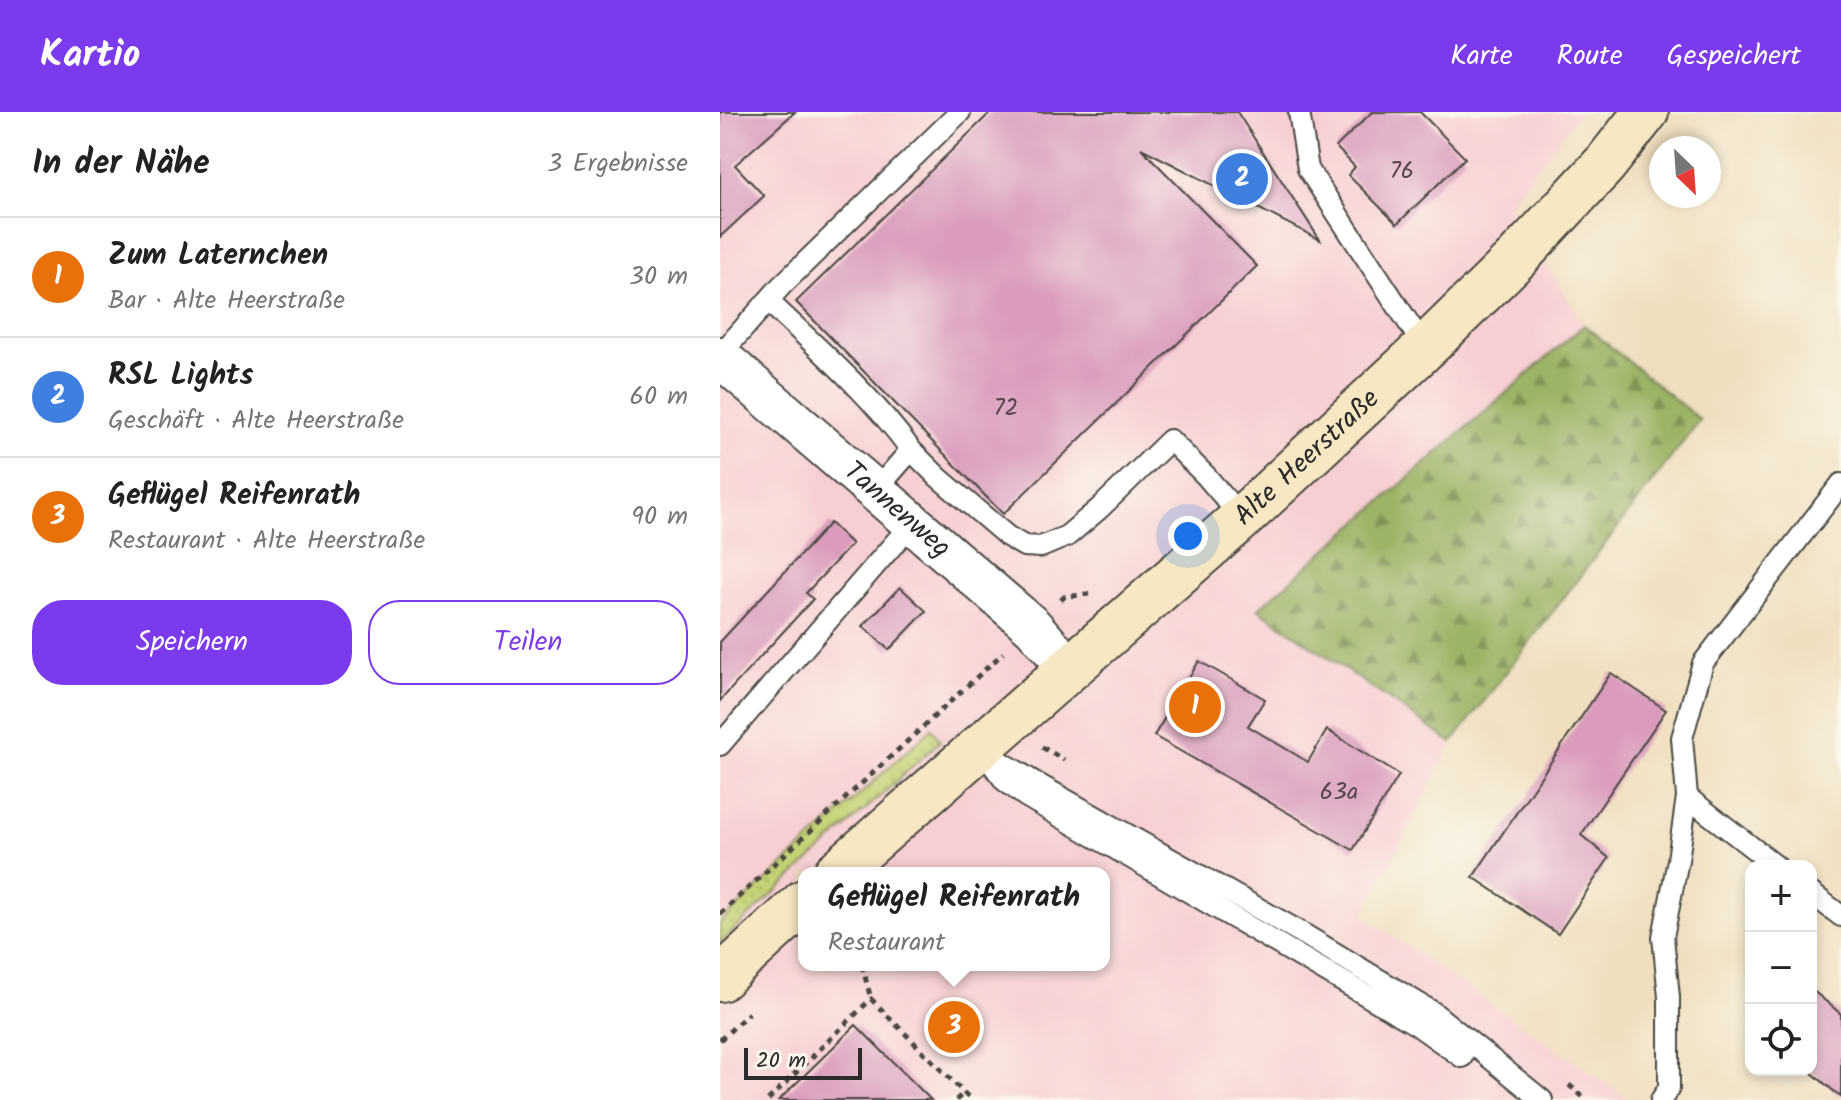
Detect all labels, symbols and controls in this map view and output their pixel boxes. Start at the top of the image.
text: Kartio [40,26,140,86]
text: Karte [1450,34,1513,79]
text: Route [1557,34,1623,79]
text: Gespeichert [1667,34,1801,79]
north arrow [1649,136,1721,208]
text: In der Nähe [32,137,210,191]
text: 3 Ergebnisse [547,143,688,185]
pin: 2 [1216,149,1268,209]
house number: 76 [1390,152,1414,191]
text: Zum Laternchen [108,232,328,280]
text: 1 [54,256,62,298]
text: 30 m [629,256,688,298]
text: Bar · Alte Heerstraße [108,280,345,322]
text: RSL Lights [108,352,254,400]
text: 2 [50,376,66,418]
text: 60 m [629,376,688,418]
street label: Alte Heerstraße [1224,378,1391,537]
house number: 72 [993,389,1019,428]
text: Geschäft · Alte Heerstraße [108,400,404,442]
street label: Tannenweg [833,450,961,569]
text: Geflügel Reifenrath [108,472,360,520]
text: 3 [51,496,65,538]
text: 90 m [631,496,688,538]
your location [1168,516,1208,556]
text: Restaurant · Alte Heerstraße [108,520,425,562]
button: Speichern [32,600,352,685]
button: Teilen [368,600,688,685]
pin: 1 [1169,677,1221,737]
house number: 63a [1320,773,1358,812]
map controls [1745,860,1817,1076]
button: + [1745,860,1817,932]
popup [798,867,1110,971]
text: Geflügel Reifenrath [828,874,1080,922]
text: Restaurant [828,922,945,964]
button: − [1745,932,1817,1004]
pin: 3 [928,997,980,1057]
button: locate [1745,1004,1817,1076]
scale bar [744,1044,862,1080]
text: 20 m [756,1044,806,1079]

